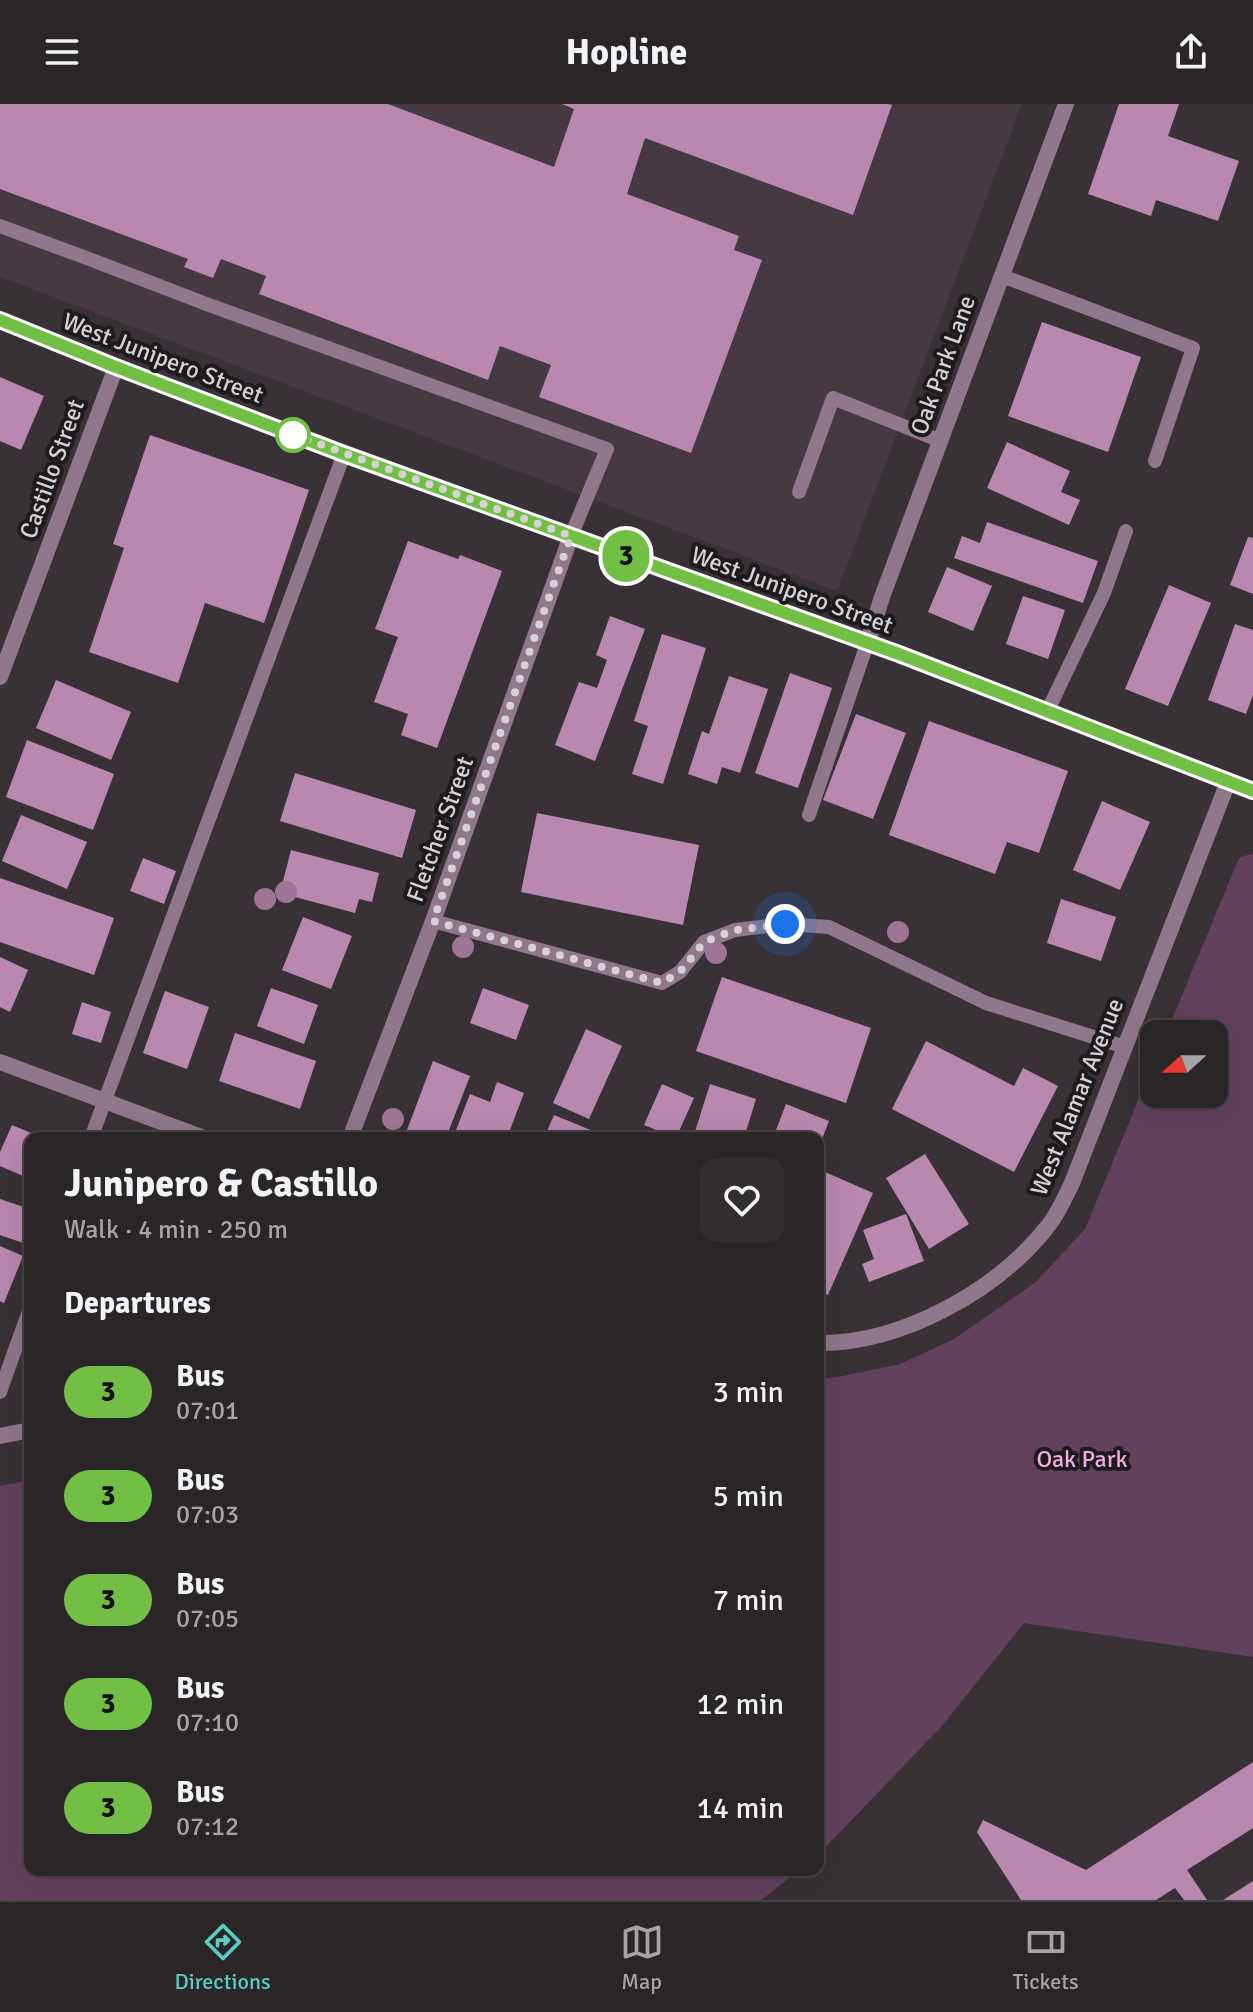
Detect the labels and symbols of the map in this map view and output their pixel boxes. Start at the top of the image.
street label: Oak Park Lane [904,291,982,439]
street label: West Junipero Street [58,306,268,410]
street label: Castillo Street [13,395,91,543]
unlabelled marker [276,418,310,452]
line badge: 3 [600,530,652,582]
street label: West Junipero Street [687,540,897,640]
street label: Fletcher Street [400,752,480,906]
your location [765,904,805,944]
street label: West Alamar Avenue [1024,994,1130,1200]
north arrow [1140,1020,1228,1108]
park label: Oak Park [1036,1444,1128,1474]

